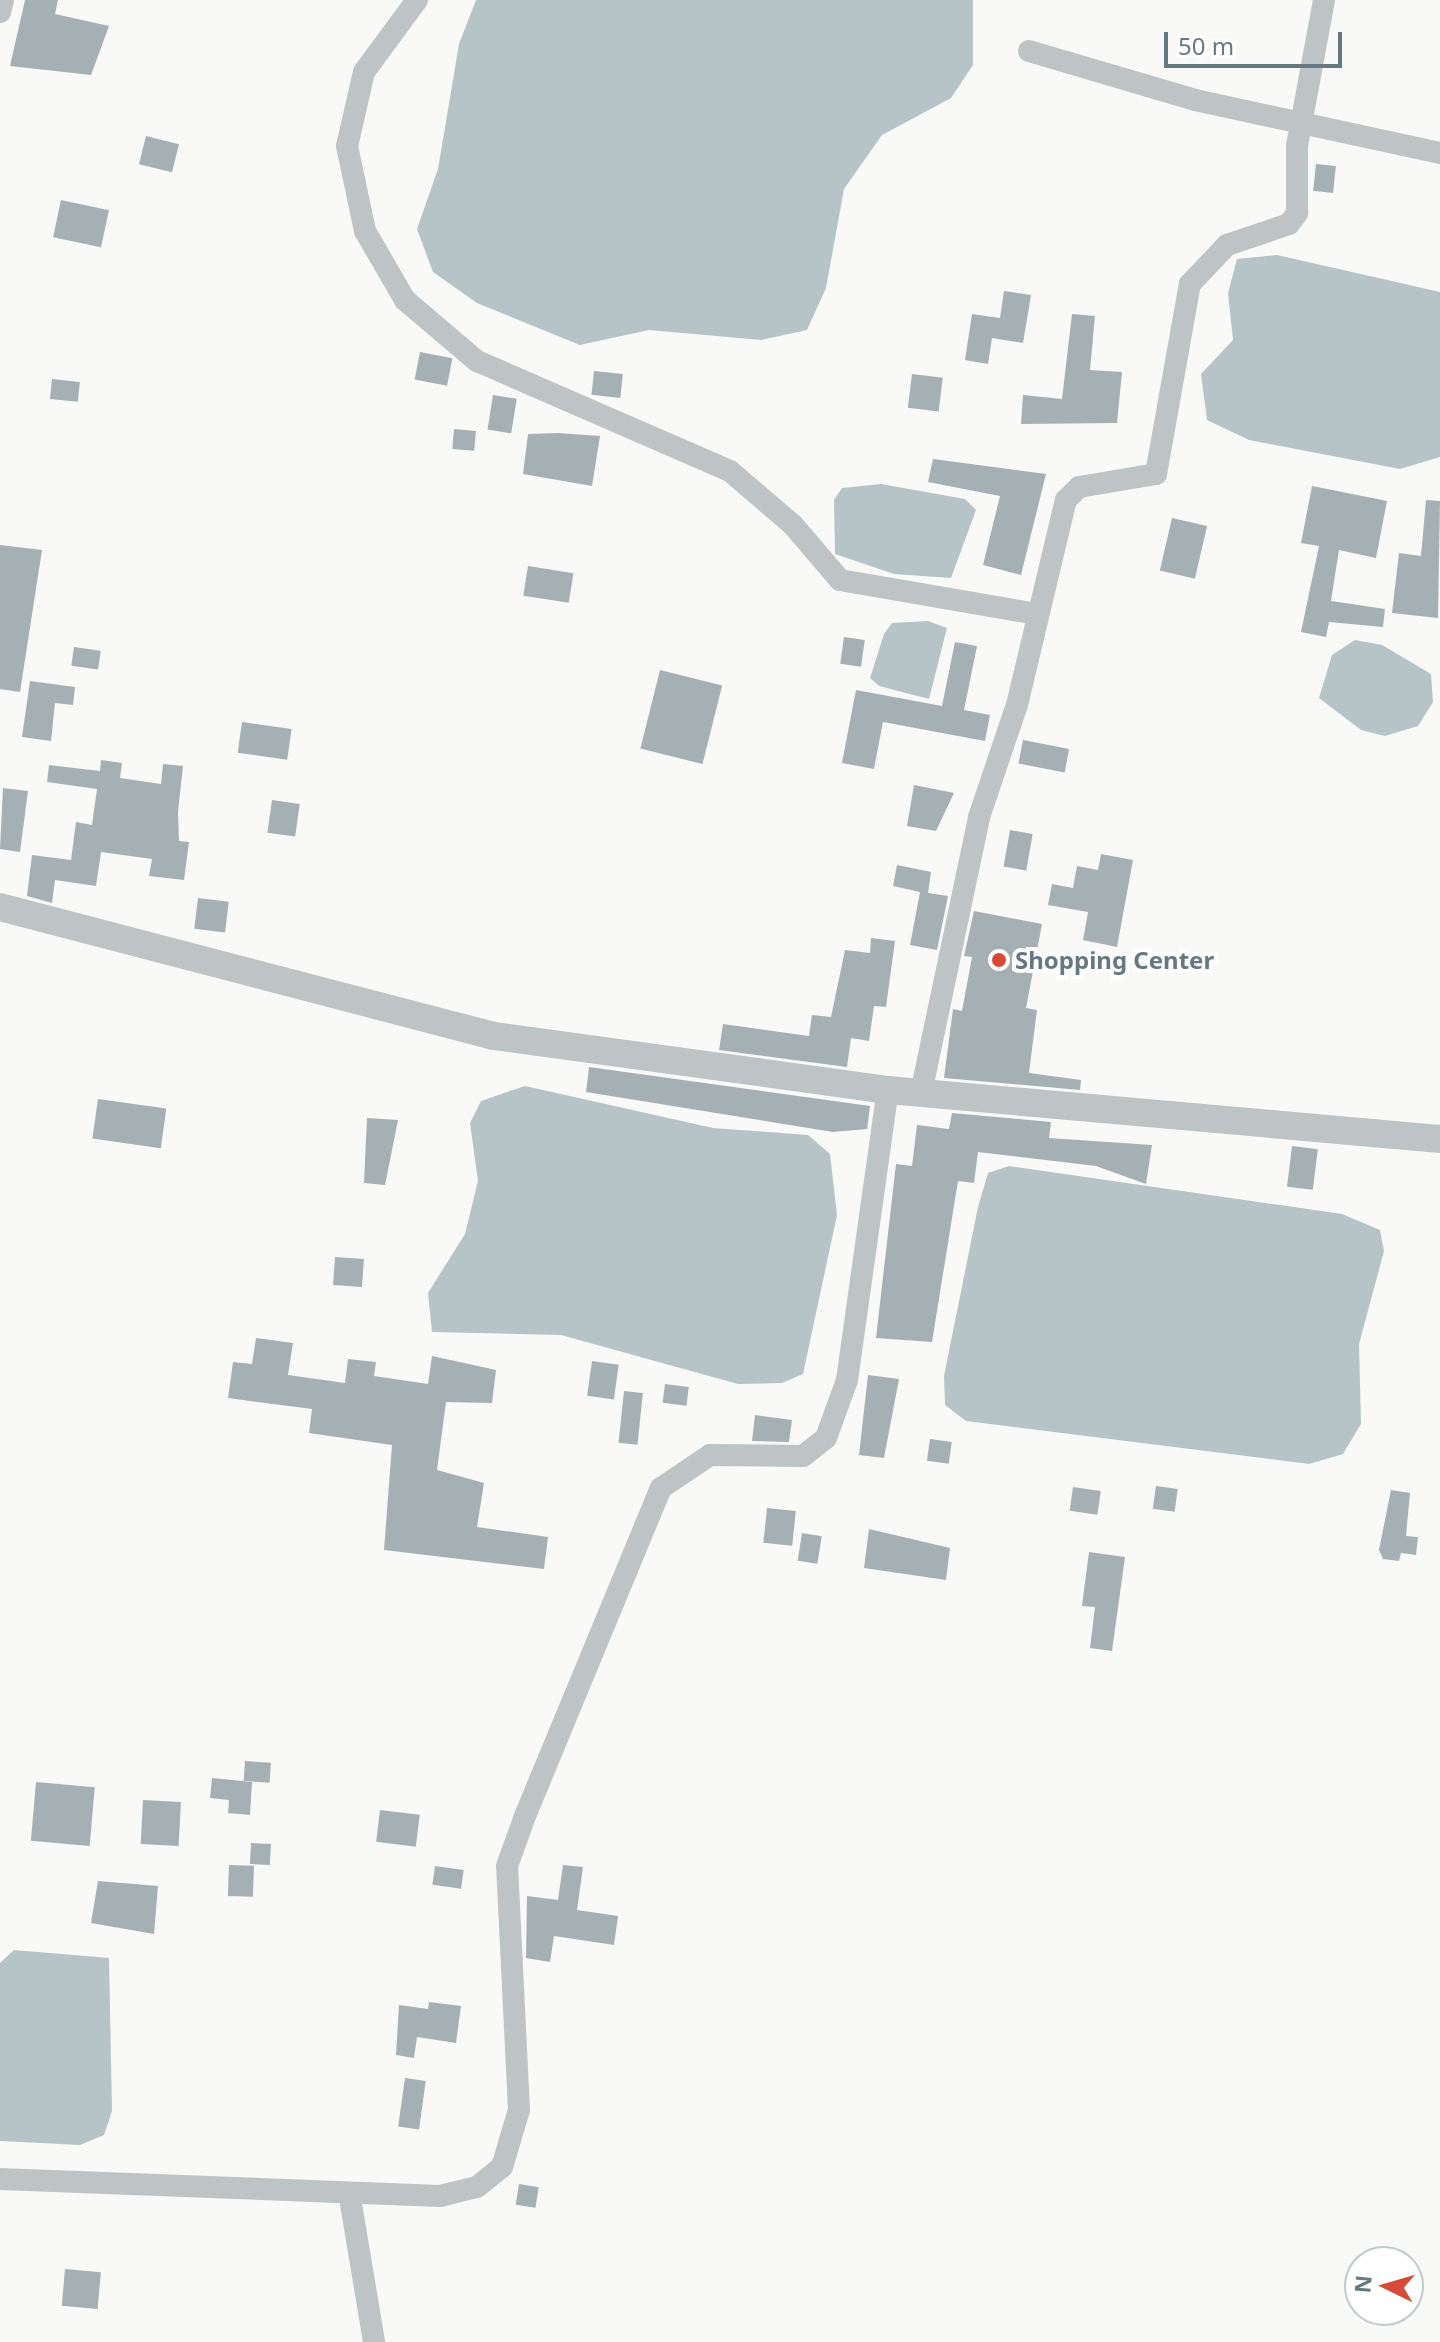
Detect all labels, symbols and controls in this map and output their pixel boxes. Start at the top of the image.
scale bar [1168,16,1346,66]
text: 50 m [1178,29,1234,62]
place label: Shopping Center [1015,946,1214,974]
marker: Shopping Center [990,951,1008,969]
north arrow [1344,2246,1424,2326]
text: N [1346,2274,1378,2294]

